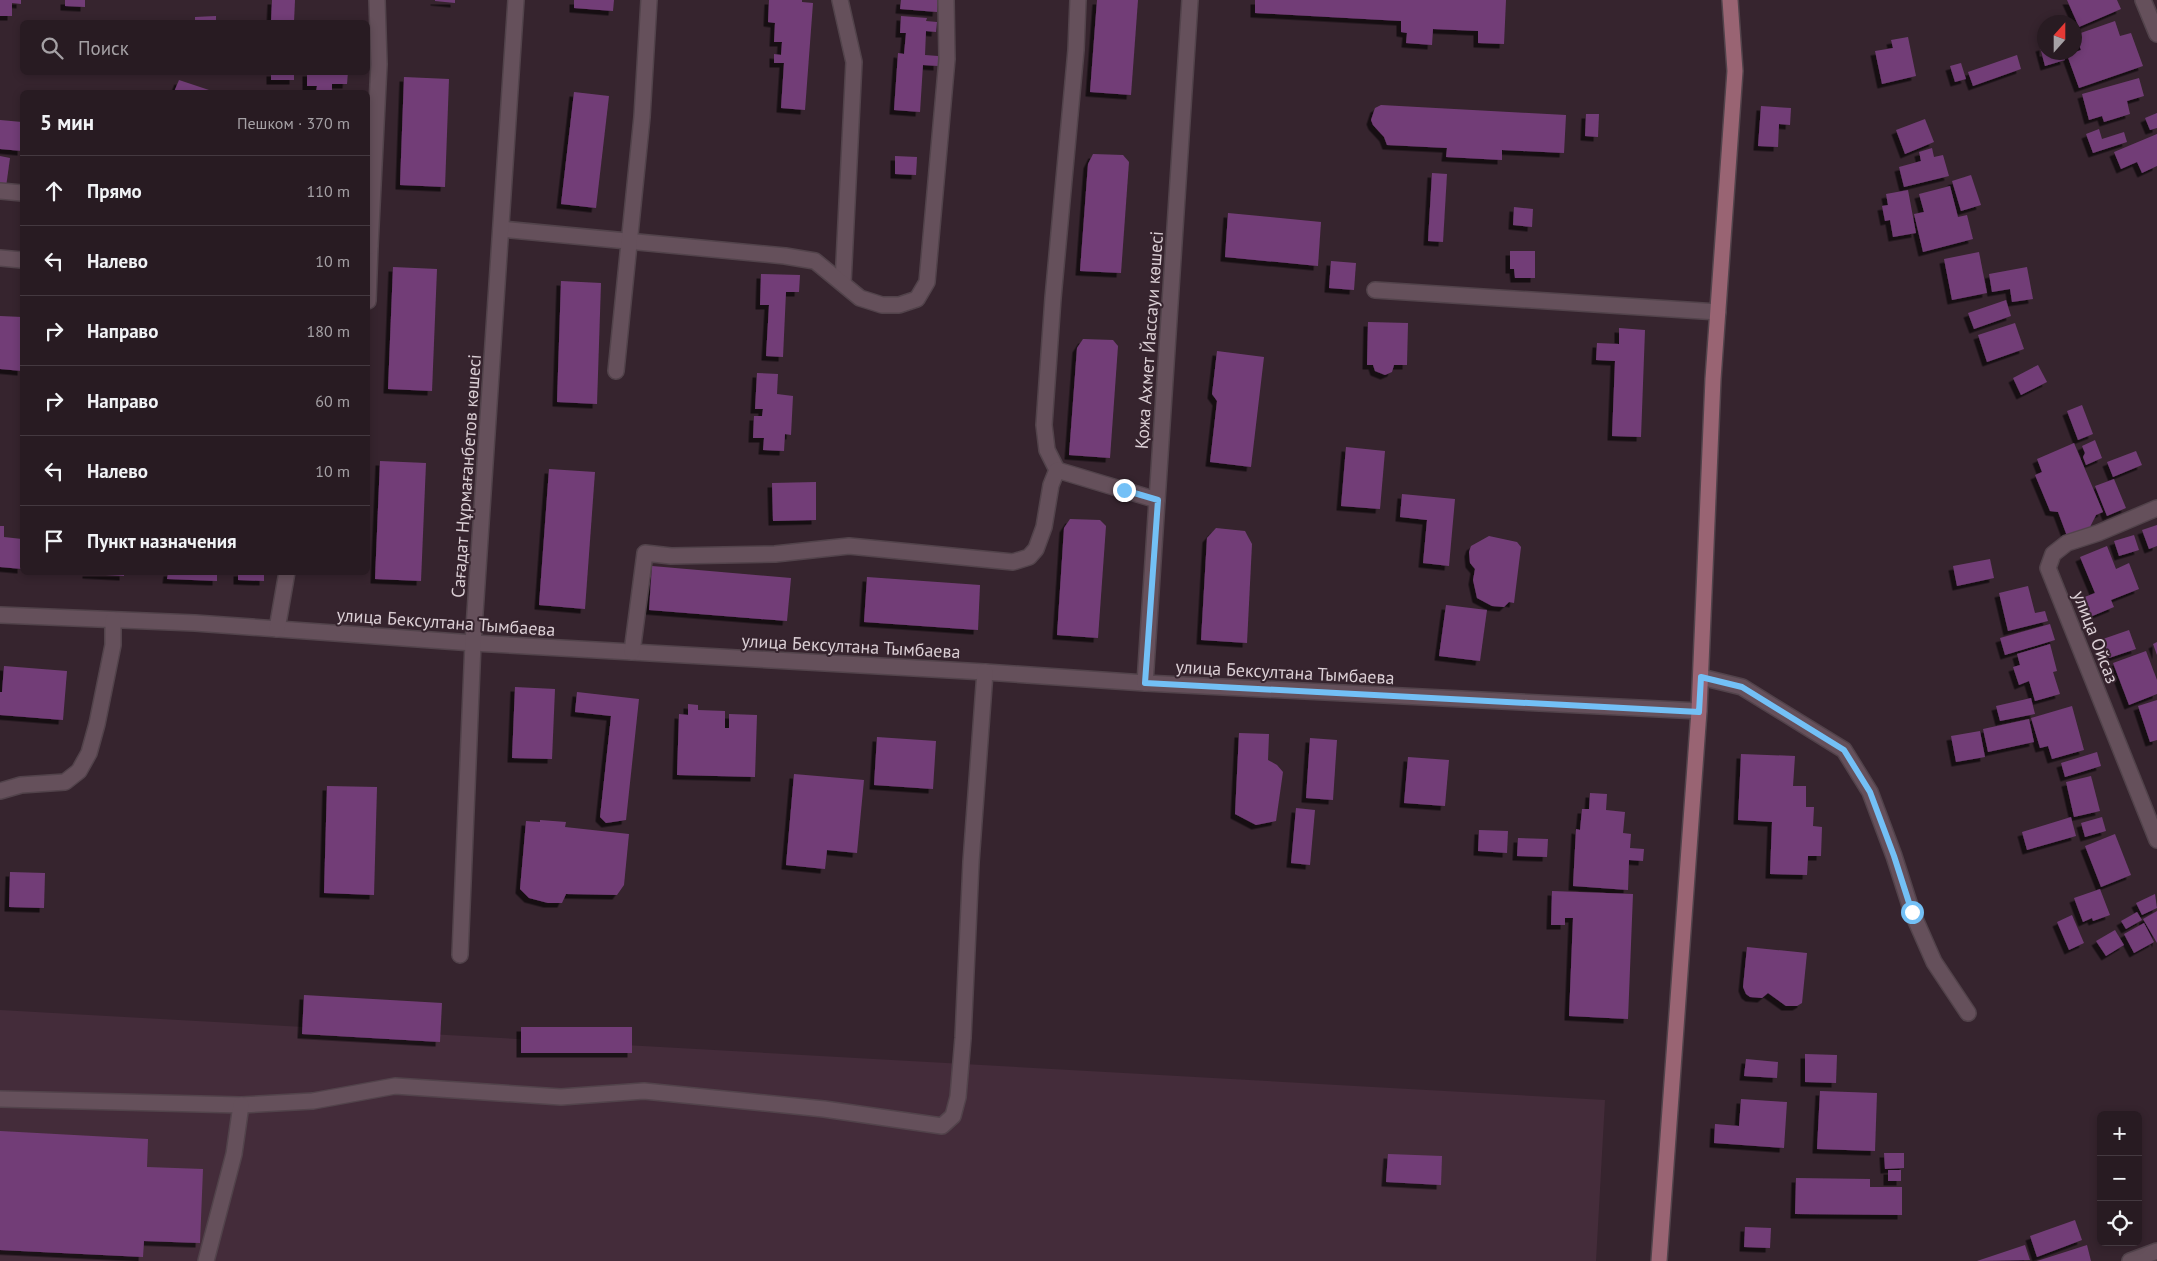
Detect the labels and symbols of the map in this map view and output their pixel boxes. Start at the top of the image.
north arrow [2037,15,2082,60]
street label: Қожа Ахмет Йассауи көшесі [1130,230,1168,450]
street label: Сағадат Нұрмағанбетов көшесі [446,353,486,599]
route end [1113,479,1136,502]
street label: улица Ойсаз [2068,587,2124,687]
street label: улица Бексултана Тымбаева [336,603,556,641]
street label: улица Бексултана Тымбаева [741,629,961,663]
street label: улица Бексултана Тымбаева [1175,655,1395,689]
route start [1901,901,1924,924]

